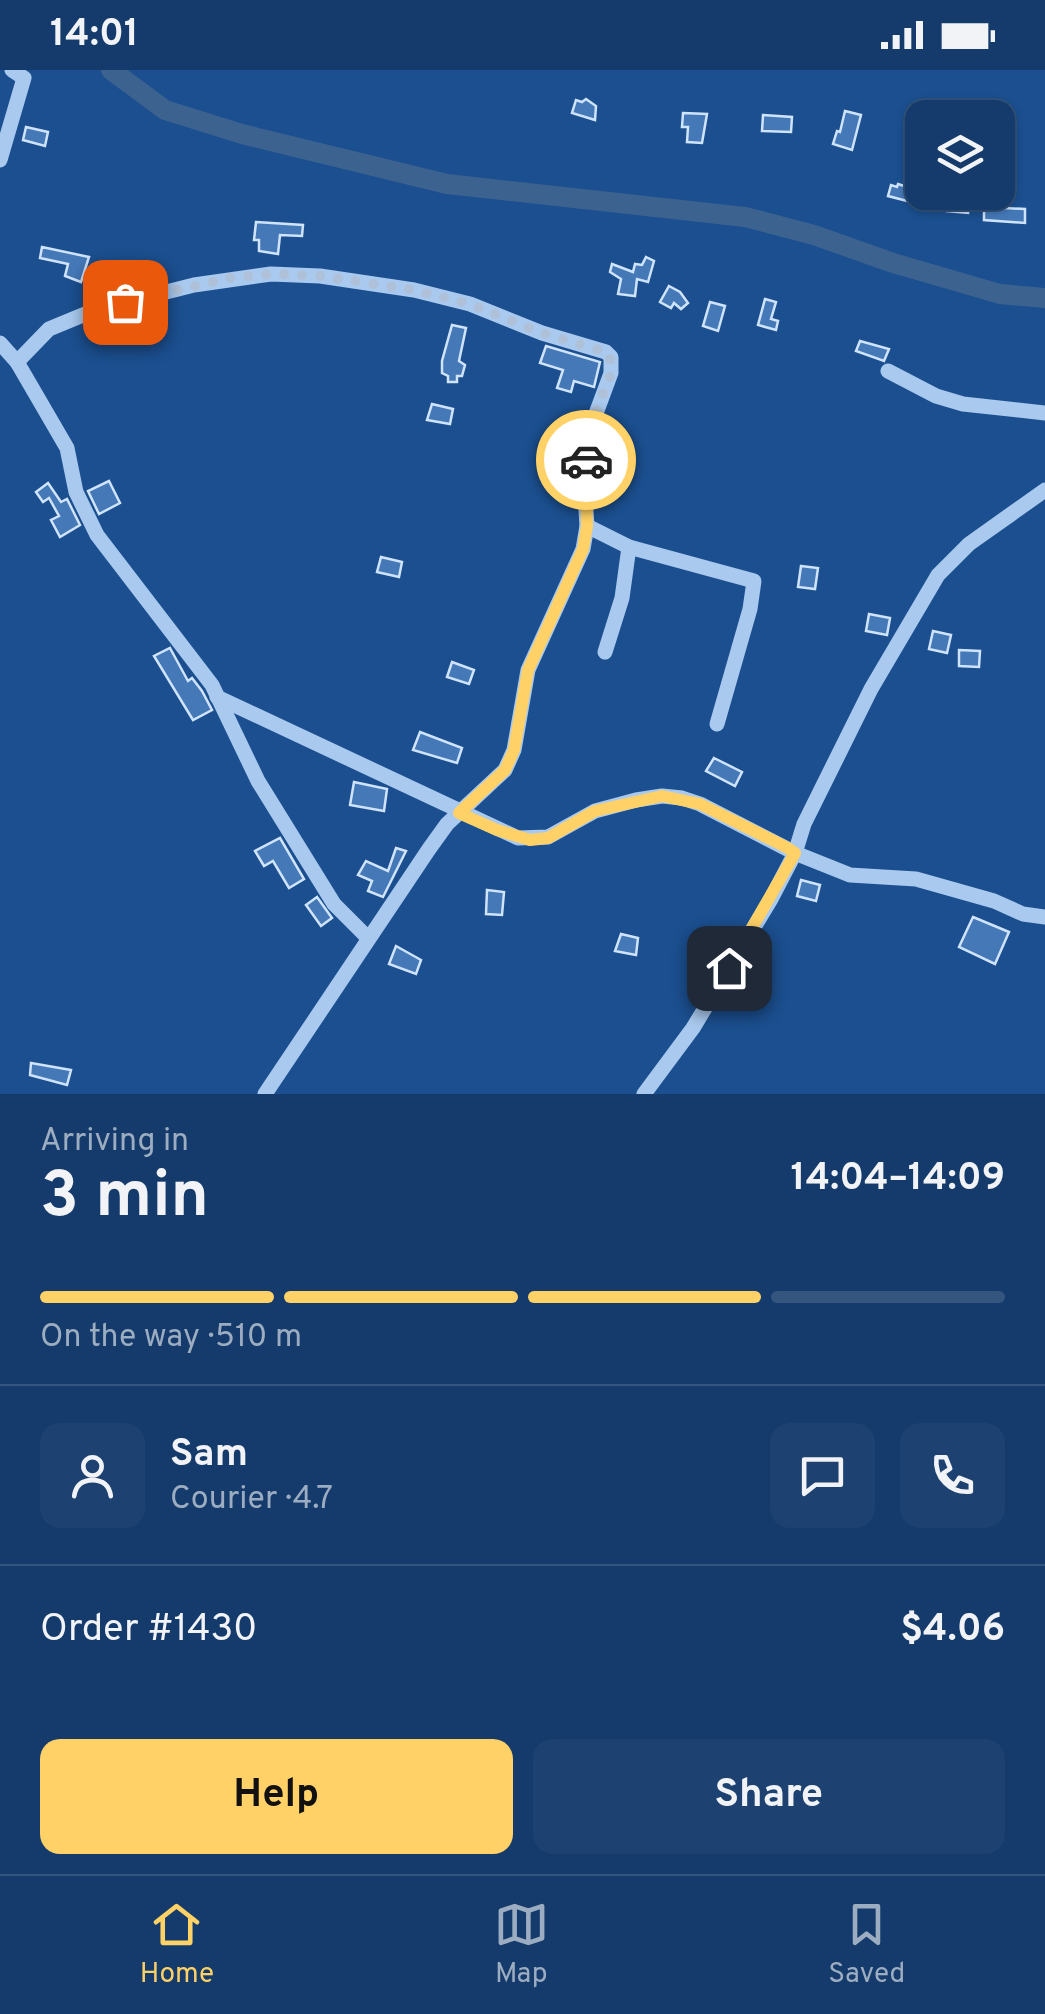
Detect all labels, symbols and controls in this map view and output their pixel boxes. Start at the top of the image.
text: 14:01 [50,11,139,60]
map controls [905,100,1015,210]
button: layers [905,100,1015,210]
pin [83,260,168,345]
icon: bag [98,275,153,330]
courier [536,410,636,510]
icon: car [559,433,614,488]
pin [687,926,772,1011]
icon: home [702,941,757,996]
text: Arriving in [40,1122,189,1162]
text: 14:04–14:09 [790,1155,1005,1204]
text: 3 min [40,1158,209,1240]
text: On the way · 510 m [40,1318,302,1358]
button: person [40,1423,145,1528]
button: chat [770,1423,875,1528]
button: phone [900,1423,1005,1528]
text: Sam [170,1431,248,1480]
text: Courier · 4.7 [170,1480,333,1520]
text: Order #1430 [40,1606,257,1655]
text: $4.06 [900,1606,1005,1655]
button: Help [40,1739,513,1854]
button: Share [533,1739,1005,1854]
tab: Home [140,1897,214,1993]
tab: Map [494,1897,549,1993]
tab: Saved [828,1897,905,1993]

